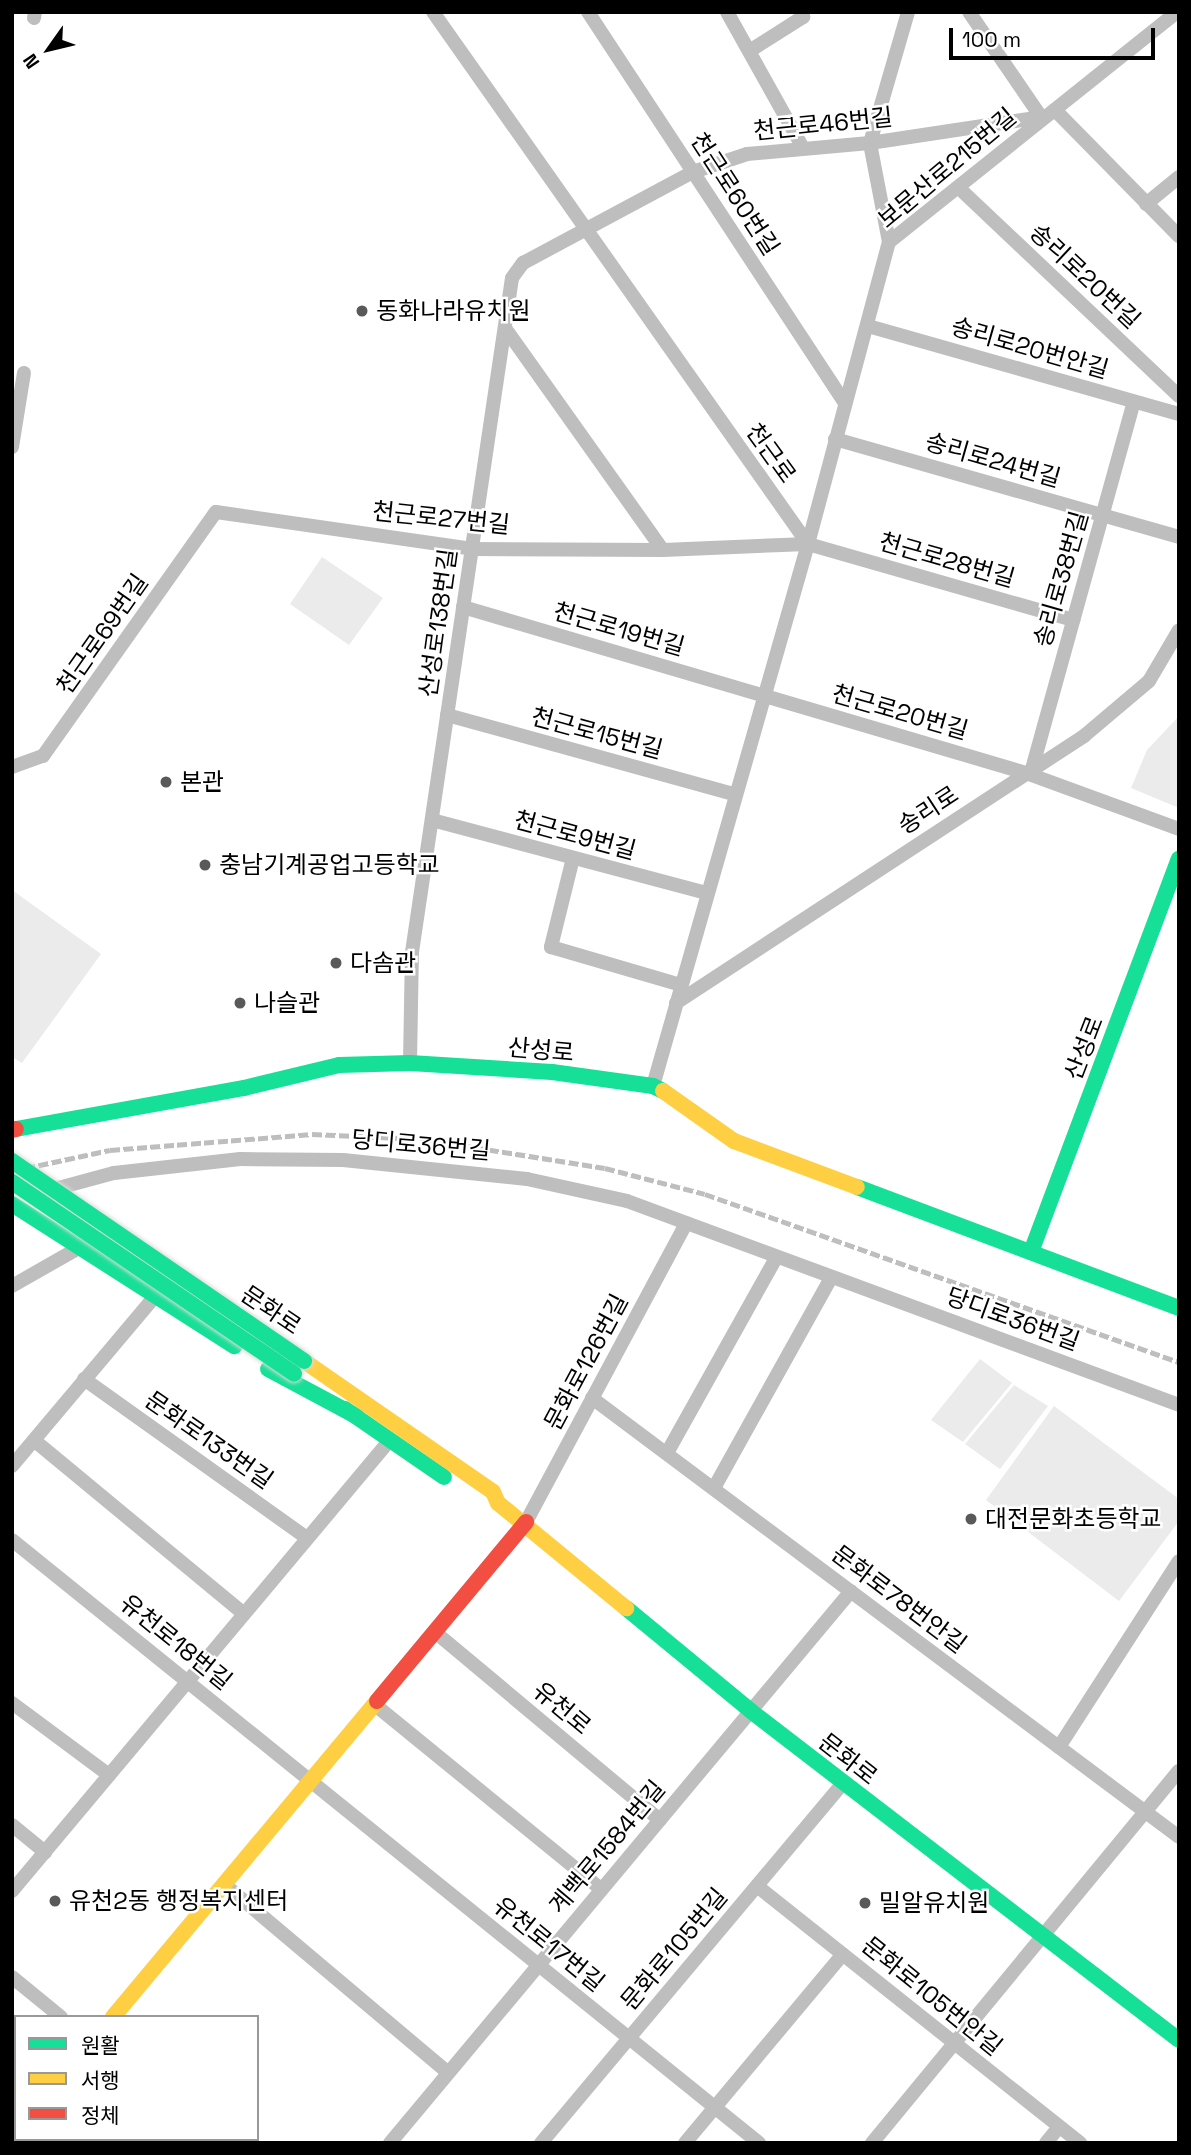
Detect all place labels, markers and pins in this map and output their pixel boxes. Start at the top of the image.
place label: 동화나라유치원 [376,297,531,325]
marker: 동화나라유치원 [354,303,370,319]
place label: 본관 [180,768,224,796]
marker: 본관 [158,774,174,790]
place label: 충남기계공업고등학교 [219,851,440,879]
marker: 충남기계공업고등학교 [197,857,213,873]
place label: 다솜관 [350,949,416,977]
marker: 다솜관 [328,955,344,971]
place label: 나슬관 [254,989,320,1017]
marker: 나슬관 [232,995,248,1011]
place label: 대전문화초등학교 [985,1505,1162,1533]
marker: 대전문화초등학교 [963,1511,979,1527]
place label: 유천2동 행정복지센터 [69,1887,288,1915]
place label: 밀알유치원 [879,1889,989,1917]
marker: 유천2동 행정복지센터 [47,1893,63,1909]
marker: 밀알유치원 [857,1895,873,1911]

